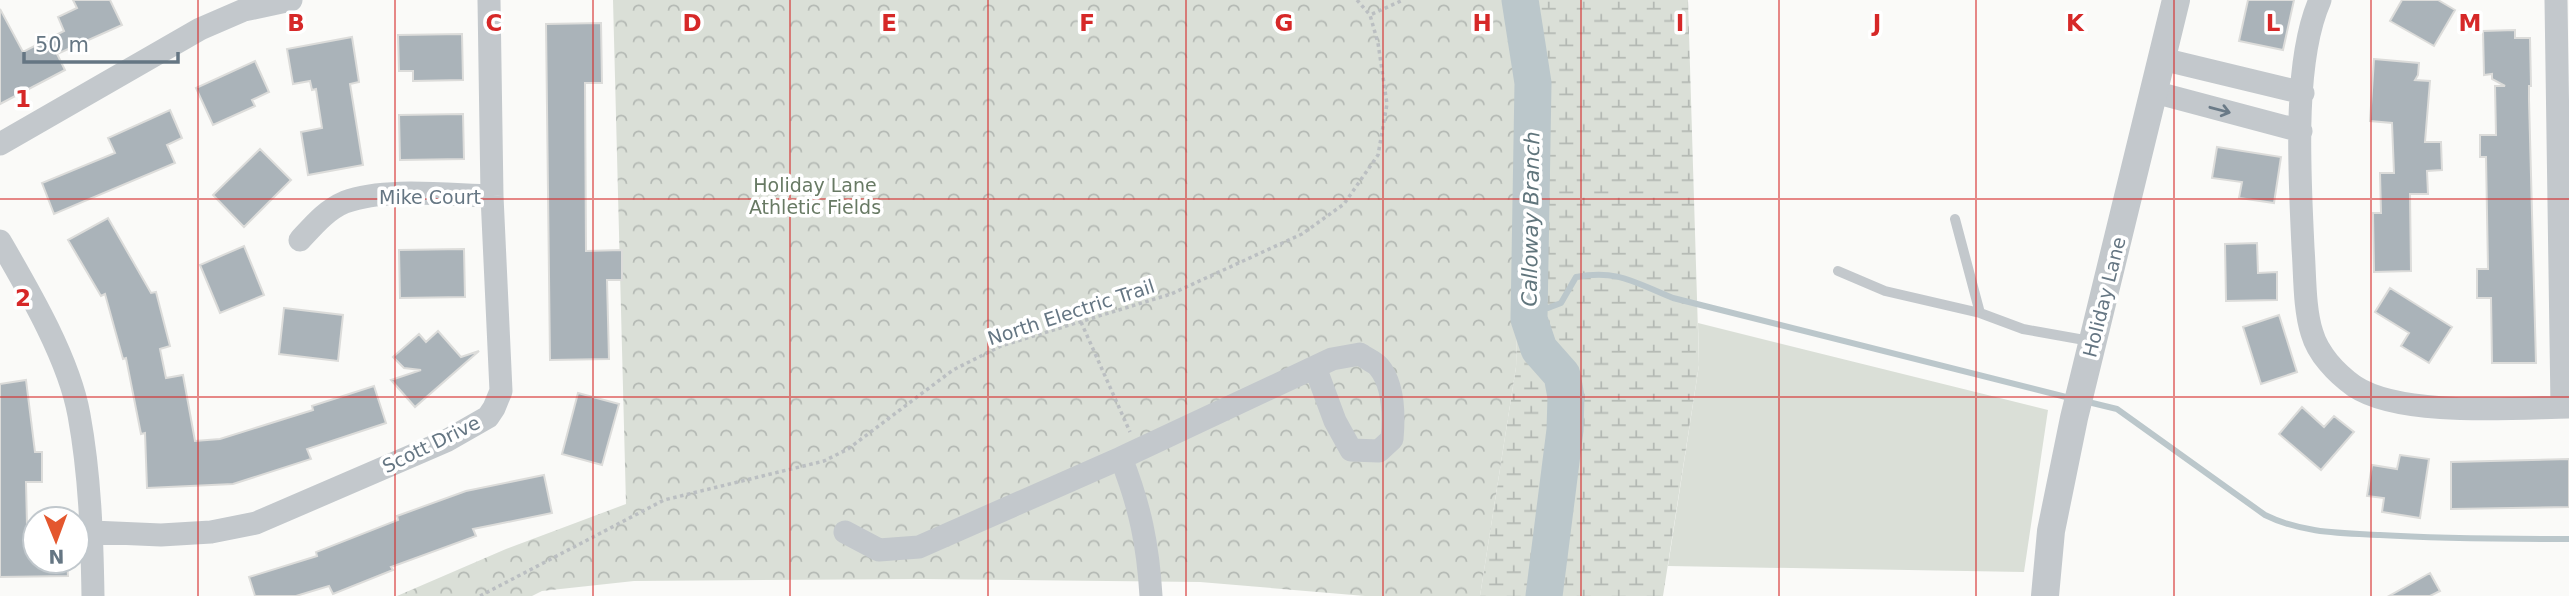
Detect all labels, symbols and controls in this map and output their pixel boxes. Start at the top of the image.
text: B [287,10,305,36]
text: C [486,10,502,36]
text: D [682,10,702,36]
text: E [881,10,897,36]
text: F [1079,10,1095,36]
text: G [1275,10,1293,36]
text: H [1472,10,1492,36]
text: I [1676,10,1684,36]
text: J [1871,10,1881,36]
text: K [2066,10,2085,36]
text: L [2266,10,2281,36]
text: M [2459,10,2481,36]
scale bar [24,21,178,65]
text: 50 m [35,33,89,57]
text: 1 [15,86,31,112]
one-way arrow [2208,104,2231,117]
water label: Calloway Branch [1517,131,1545,307]
park label: Holiday Lane Athletic Fields [749,174,881,218]
street label: Mike Court [379,186,481,208]
street label: Holiday Lane [2078,234,2130,360]
street label: North Electric Trail [985,275,1157,349]
text: 2 [15,285,31,311]
street label: Scott Drive [379,411,483,477]
north arrow [21,505,91,575]
text: N [48,546,64,568]

